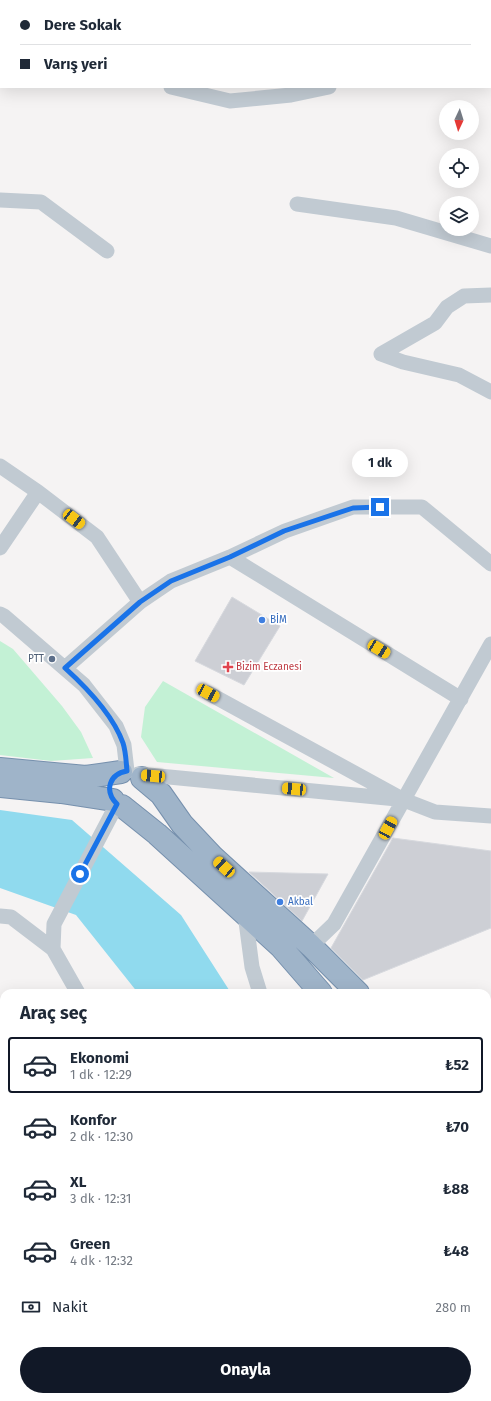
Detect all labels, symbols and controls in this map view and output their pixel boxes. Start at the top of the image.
text: Dere Sokak [44,16,121,34]
text: Varış yeri [44,55,107,73]
north arrow [439,100,479,140]
map controls [439,100,479,236]
button: locate [439,148,479,188]
button: layers [439,196,479,236]
callout: 1 dk [352,449,408,477]
text: 1 dk [368,455,392,470]
route end [371,498,389,516]
car [61,507,87,531]
place label: BİM [270,612,287,626]
marker: BİM [257,615,267,625]
car [366,638,392,660]
place label: PTT [28,653,45,665]
marker: PTT [47,654,57,664]
place label: Bizim Eczanesi [236,660,302,673]
marker: Bizim Eczanesi [223,662,233,672]
car [195,682,221,704]
car [141,769,165,783]
car [282,782,306,796]
car [377,815,399,841]
car [211,855,237,879]
route start [71,865,89,883]
place label: Akbal [288,896,313,908]
marker: Akbal [275,897,285,907]
text: Araç seç [20,1002,87,1024]
icon: car [22,1047,58,1083]
text: Ekonomi [70,1049,129,1067]
text: ₺52 [445,1056,469,1074]
text: 1 dk · 12:29 [70,1067,132,1082]
icon: car [22,1109,58,1145]
text: Konfor [70,1111,117,1129]
text: ₺70 [445,1118,469,1136]
text: 2 dk · 12:30 [70,1129,133,1144]
icon: car [22,1171,58,1207]
text: XL [70,1173,86,1191]
text: ₺88 [443,1180,469,1198]
text: 3 dk · 12:31 [70,1191,131,1206]
icon: car [22,1233,58,1269]
text: Green [70,1235,110,1253]
text: ₺48 [443,1242,469,1260]
text: 4 dk · 12:32 [70,1253,133,1268]
icon: cash [20,1296,42,1318]
text: Nakit [52,1298,88,1316]
text: 280 m [436,1300,471,1315]
button: Onayla [20,1347,471,1393]

